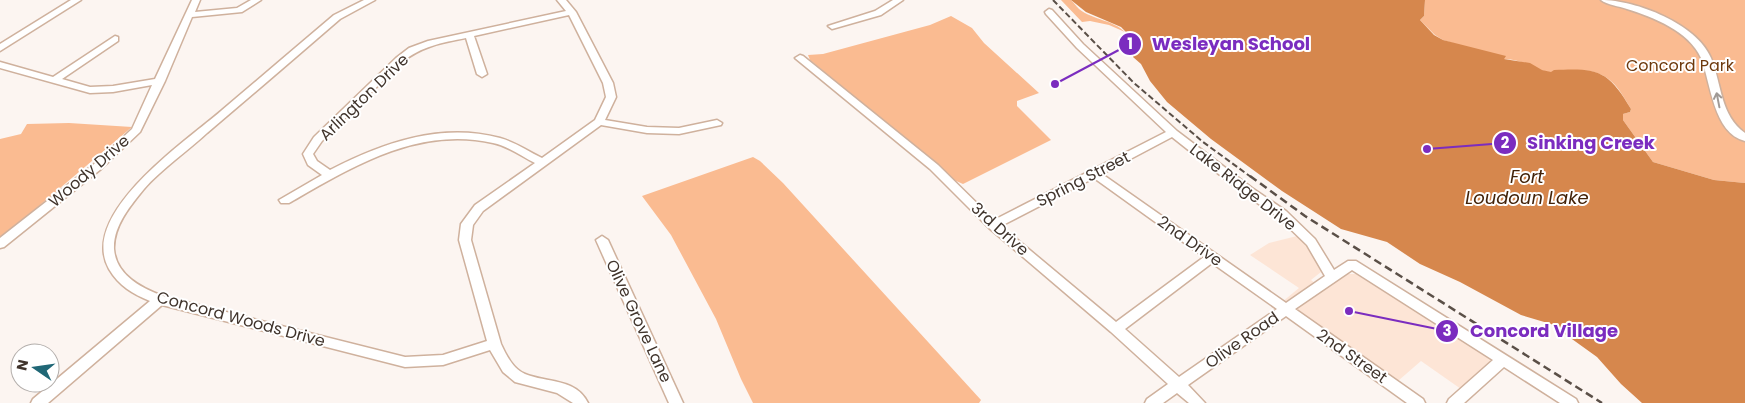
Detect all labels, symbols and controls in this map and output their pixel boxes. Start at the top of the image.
callout: Wesleyan School [1117,27,1320,60]
text: Wesleyan School [1152,31,1310,56]
text: 1 [1127,33,1133,54]
street label: Arlington Drive [314,48,414,146]
park label: Concord Park [1626,54,1735,77]
one-way arrow [1712,93,1722,109]
callout: Sinking Creek [1492,126,1665,159]
street label: Woody Drive [44,129,134,213]
text: Sinking Creek [1527,130,1656,155]
text: 2 [1501,132,1510,153]
street label: Lake Ridge Drive [1185,138,1301,236]
street label: Spring Street [1032,145,1134,212]
water label: Fort Loudoun Lake [1465,164,1589,210]
street label: 3rd Drive [966,197,1034,261]
street label: 2nd Drive [1153,210,1227,272]
street label: Olive Grove Lane [600,256,678,386]
street label: Concord Woods Drive [154,285,328,353]
street label: Olive Road [1201,306,1283,374]
callout: Concord Village [1435,314,1628,347]
text: Concord Village [1470,318,1618,343]
text: 3 [1442,320,1452,341]
street label: 2nd Street [1312,323,1392,389]
north arrow [10,343,60,393]
text: N [11,358,33,372]

